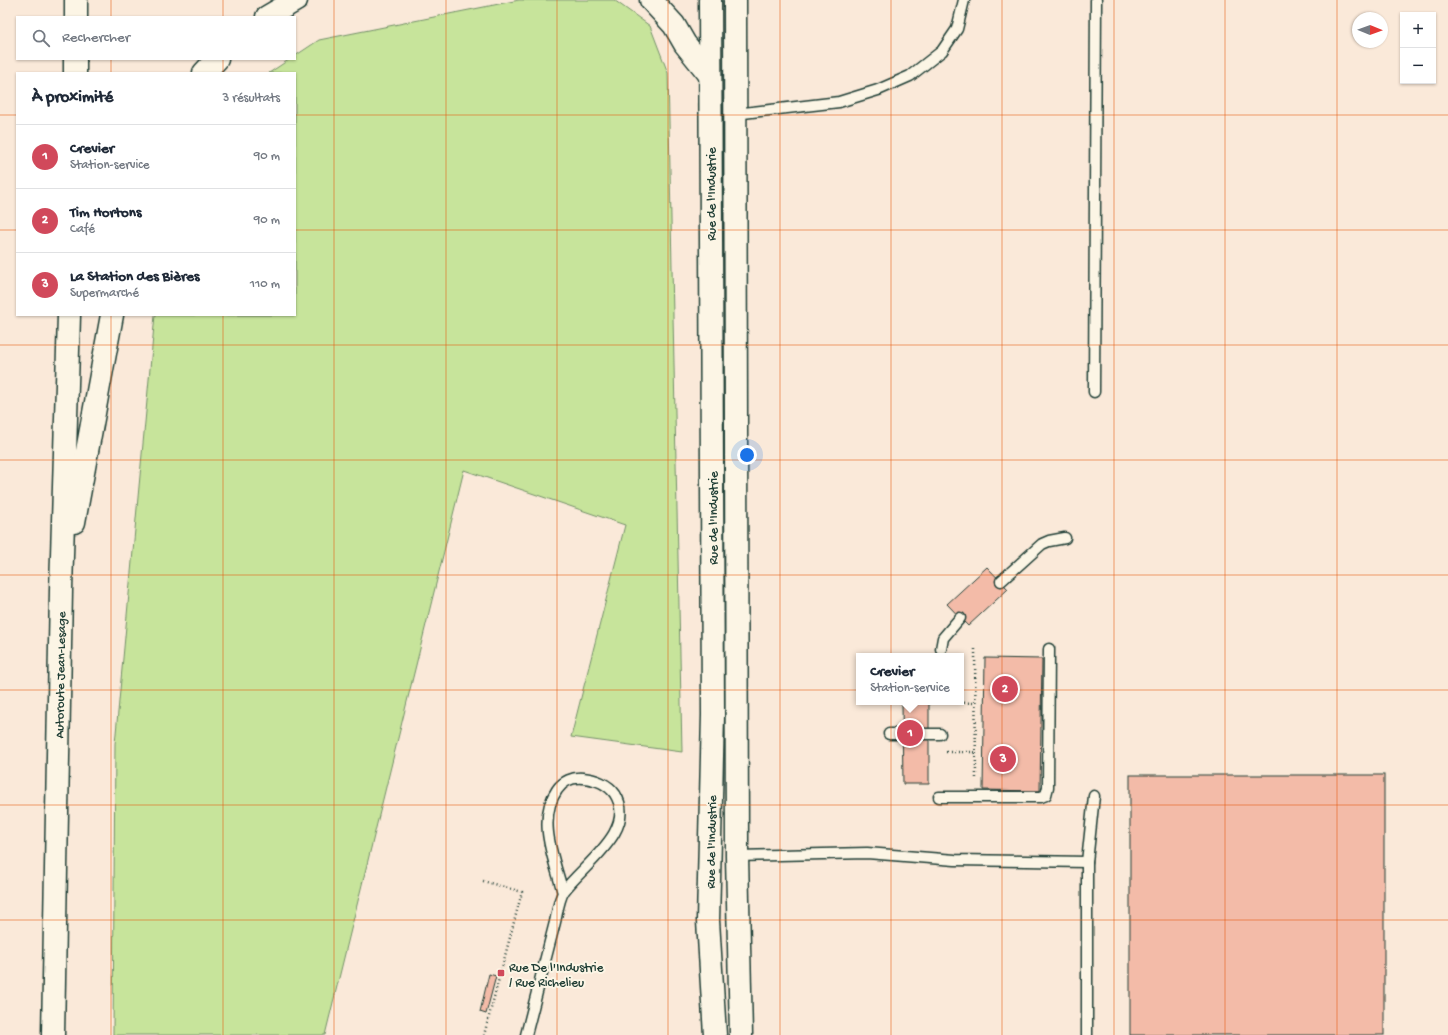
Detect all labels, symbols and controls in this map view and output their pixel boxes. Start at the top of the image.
north arrow [1352,12,1388,48]
map controls [1400,12,1436,84]
button: + [1400,12,1436,48]
search box [16,16,296,60]
icon: search [30,27,52,49]
text: Rechercher [62,29,130,47]
button: − [1400,48,1436,84]
text: À proximité [32,88,113,108]
text: 3 résultats [222,91,280,106]
text: Crevier [70,140,114,158]
street label: Rue de l'Industrie [705,147,720,241]
text: 1 [42,149,48,164]
text: 90 m [254,149,280,164]
text: Station-service [70,158,149,173]
text: Tim Hortons [70,204,141,222]
text: 2 [42,213,48,228]
text: 90 m [254,213,280,228]
text: Café [70,222,95,237]
text: La Station des Bières [70,268,199,286]
text: 3 [42,277,48,292]
text: 110 m [250,277,280,292]
text: Supermarché [70,286,139,301]
your location [737,445,757,465]
street label: Rue de l'Industrie [707,471,722,565]
street label: Autoroute Jean-Lesage [53,611,70,739]
popup [856,653,964,705]
text: Crevier [870,663,914,681]
pin: 2 [992,674,1018,704]
text: Station-service [870,681,950,696]
pin: 1 [897,718,923,748]
pin: 3 [990,744,1016,774]
street label: Rue de l'Industrie [704,795,721,889]
place label: Rue De l'Industrie / Rue Richelieu [509,961,604,991]
marker: Rue De l'Industrie / Rue Richelieu [496,968,506,978]

